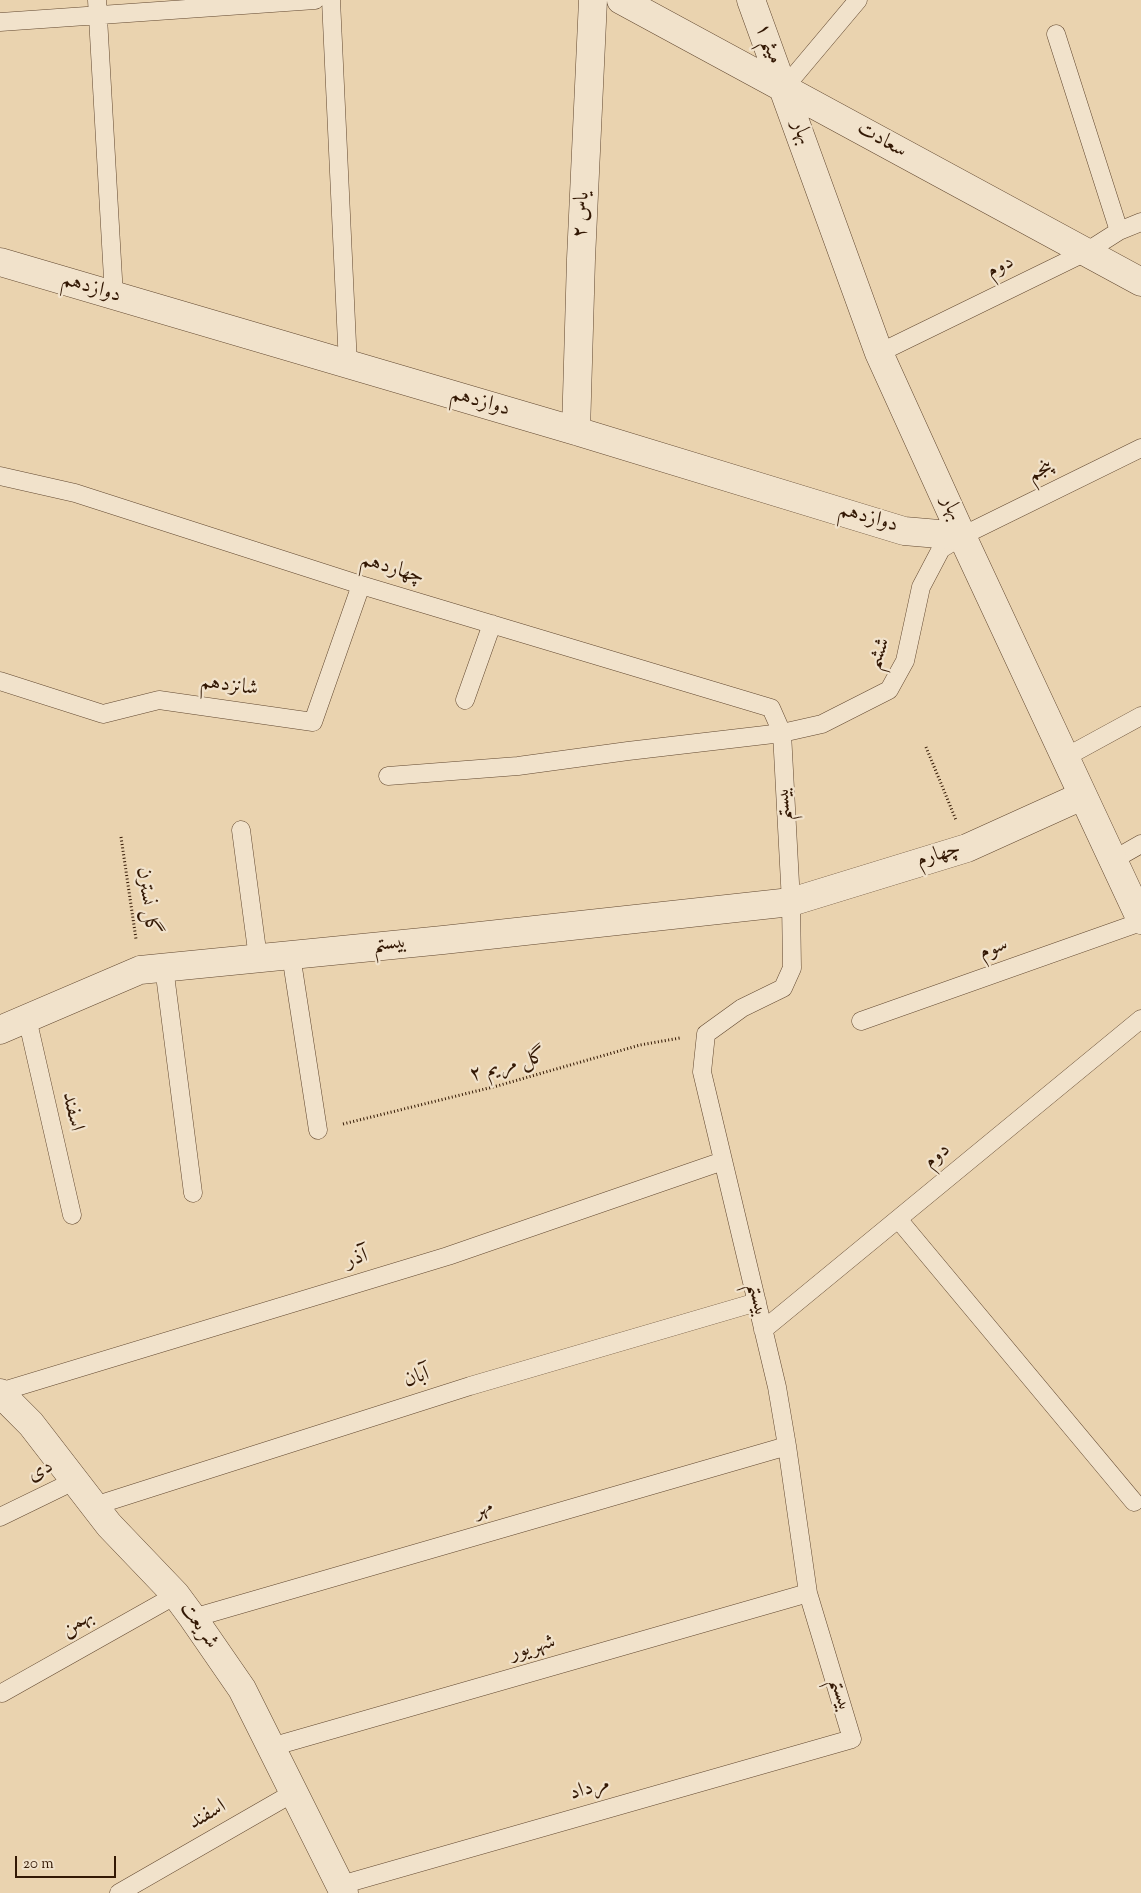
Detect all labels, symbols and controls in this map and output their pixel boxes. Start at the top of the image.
street label: میثم ۱ [748,20,786,68]
street label: بهار [784,117,816,149]
street label: سعادت [852,117,910,165]
street label: یاس ۲ [569,191,597,239]
street label: دوم [983,251,1019,285]
street label: دوازدهم [58,268,124,310]
street label: دوازدهم [447,383,513,423]
street label: پنجم [1024,455,1058,489]
street label: بهار [934,493,966,525]
street label: دوازدهم [835,499,901,539]
street label: چهاردهم [357,548,427,592]
street label: ششم [862,634,898,674]
street label: شانزدهم [198,670,260,704]
street label: بیستم [772,787,798,821]
street label: چهارم [914,837,964,875]
street label: گل نسترن [129,866,163,936]
street label: بیستم [372,931,408,959]
street label: سوم [976,933,1012,967]
street label: گل مریم ۲ [467,1045,549,1089]
street label: اسفند [54,1090,88,1134]
street label: دوم [919,1139,957,1175]
street label: آذر [343,1245,371,1275]
street label: بیستم [740,1281,772,1319]
street label: آبان [401,1363,433,1395]
street label: دی [24,1455,58,1489]
street label: مهر [472,1495,496,1525]
street label: شریعت [173,1598,223,1654]
street label: بهمن [57,1605,99,1643]
street label: شهریور [507,1631,559,1667]
street label: بیستم [822,1675,856,1715]
street label: مرداد [567,1772,613,1808]
street label: اسفند [185,1795,231,1837]
scale bar [18,1846,119,1878]
text: 20 m [23,1854,54,1875]

